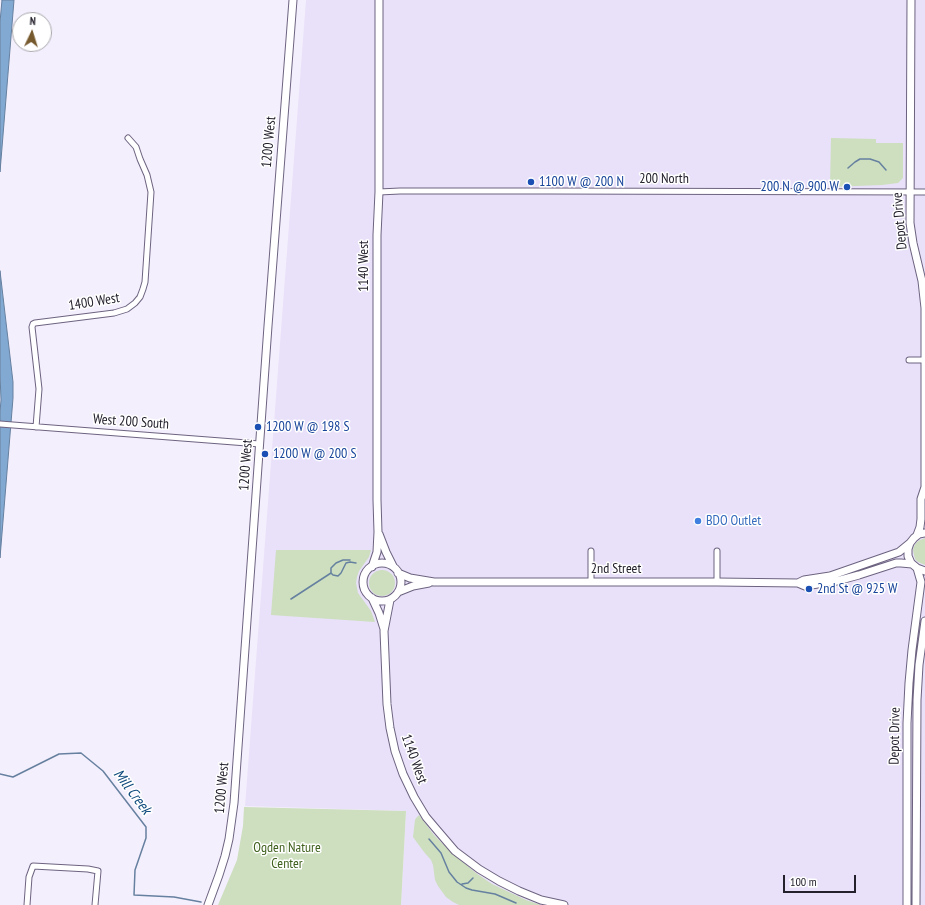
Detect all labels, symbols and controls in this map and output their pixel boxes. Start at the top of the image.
north arrow [12,12,52,52]
text: N [29,14,36,28]
street label: 1200 West [258,116,280,168]
street label: 200 North [639,171,689,187]
place label: 1100 W @ 200 N [539,174,624,190]
marker: 1100 W @ 200 N [526,177,536,187]
place label: 200 N @ 900 W [760,179,839,195]
marker: 200 N @ 900 W [842,182,852,192]
street label: Depot Drive [889,192,911,250]
street label: 1140 West [356,240,372,292]
street label: 1400 West [67,290,121,314]
street label: West 200 South [92,411,170,433]
place label: 1200 W @ 198 S [266,419,349,435]
marker: 1200 W @ 198 S [253,422,263,432]
street label: 1200 West [236,439,256,491]
place label: 1200 W @ 200 S [273,446,356,462]
marker: 1200 W @ 200 S [260,449,270,459]
place label: BDO Outlet [706,513,761,529]
marker: BDO Outlet [693,516,703,526]
street label: 2nd Street [591,561,641,577]
place label: 2nd St @ 925 W [817,581,898,597]
marker: 2nd St @ 925 W [804,584,814,594]
street label: Depot Drive [886,707,904,765]
street label: 1140 West [397,732,431,786]
street label: 1200 West [211,762,233,814]
water label: Mill Creek [109,766,155,818]
park label: Ogden Nature Center [253,840,321,872]
scale bar [785,867,858,893]
text: 100 m [790,874,817,889]

